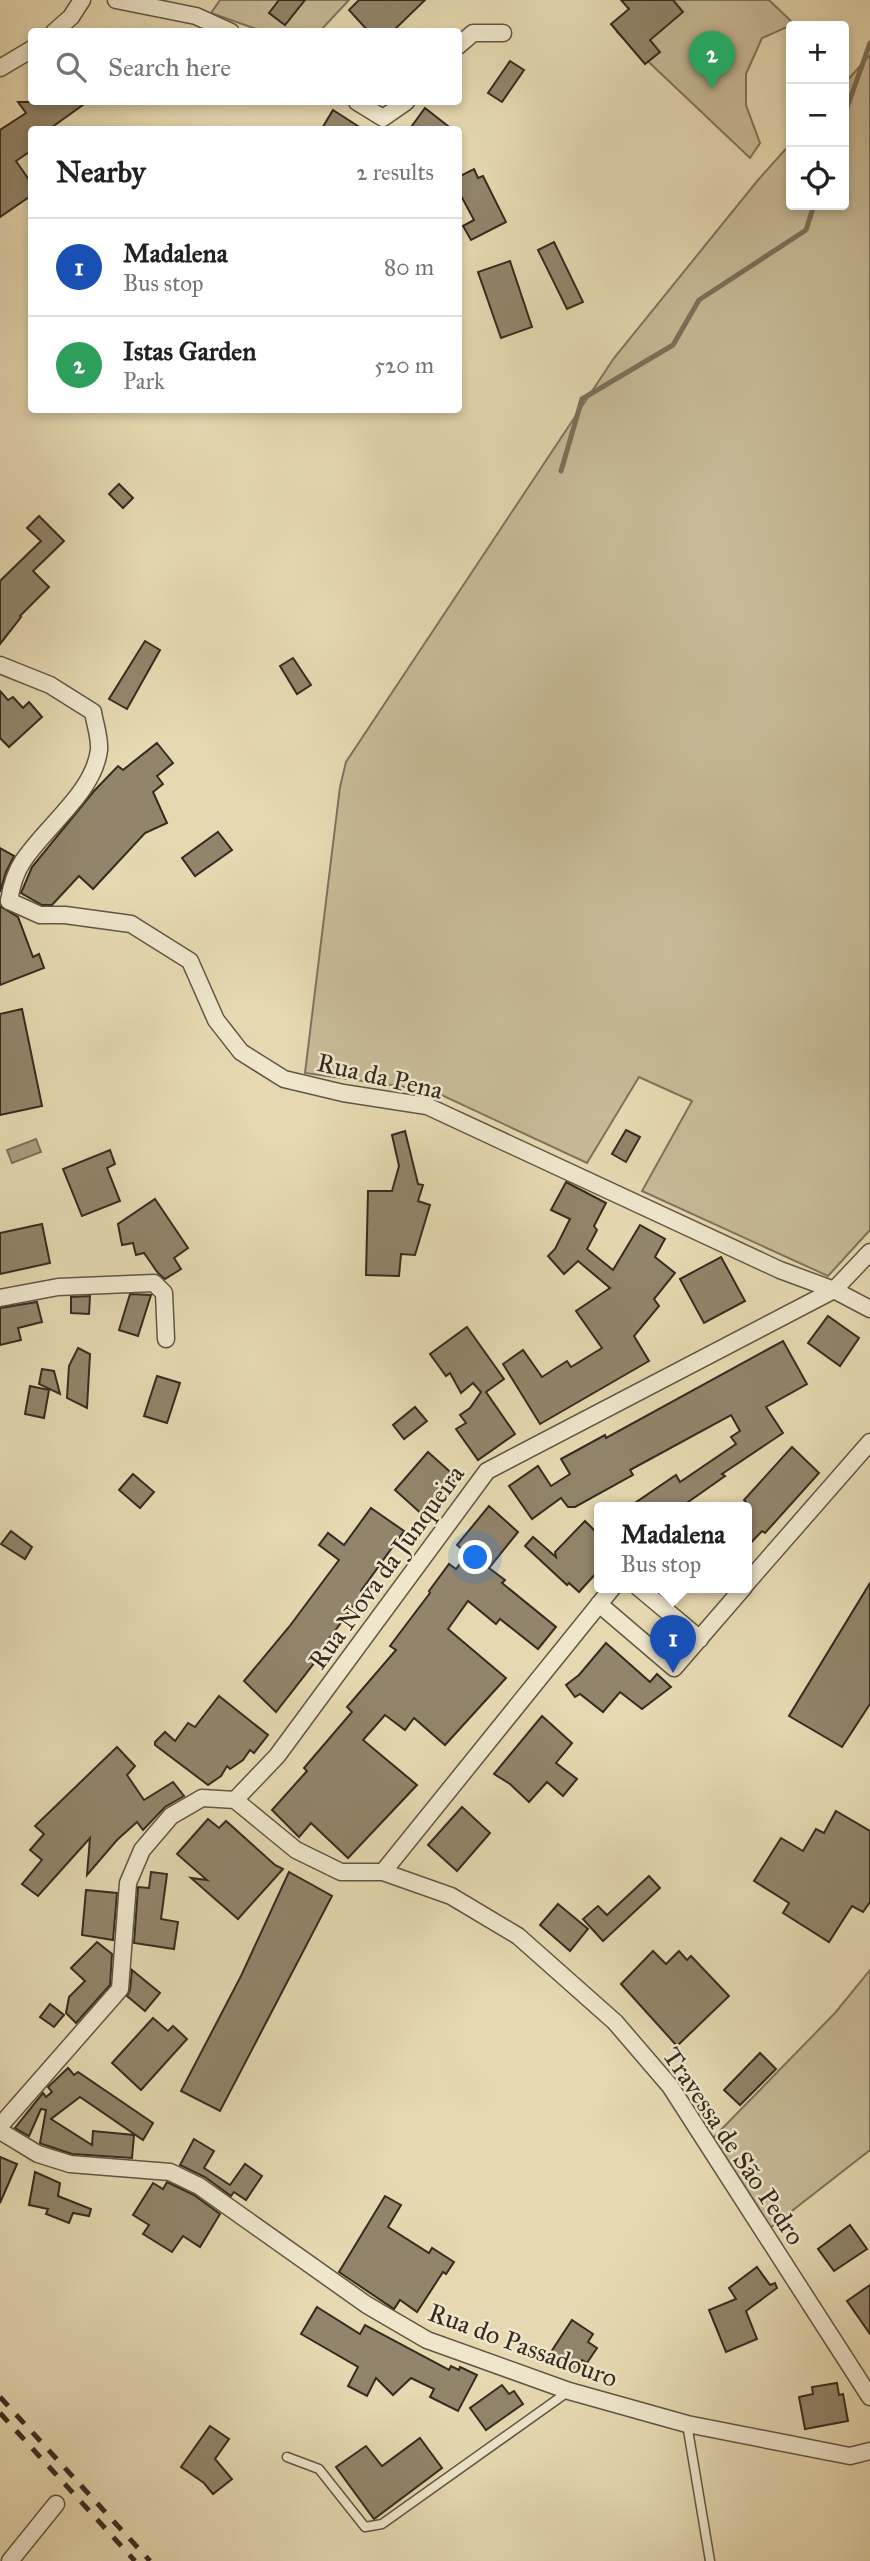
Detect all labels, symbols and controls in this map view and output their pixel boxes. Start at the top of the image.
map controls [786,21,849,210]
button: + [786,21,849,84]
search box [28,28,462,105]
pin: 2 [689,31,735,89]
icon: search [52,48,90,86]
text: Search here [108,51,231,83]
button: − [786,84,849,147]
button: locate [786,147,849,210]
text: Nearby [56,154,146,190]
text: 2 results [356,158,434,186]
text: Madalena [123,237,228,269]
text: 1 [74,253,84,281]
text: 80 m [384,253,434,281]
text: Bus stop [123,269,204,297]
text: Istas Garden [123,335,256,367]
text: 2 [73,351,85,379]
text: 520 m [374,351,434,379]
text: Park [123,367,165,395]
street label: Rua da Pena [314,1046,446,1106]
street label: Rua Nova da Junqueira [301,1459,471,1675]
popup [594,1502,752,1593]
text: Madalena [621,1518,725,1550]
your location [458,1540,492,1574]
text: Bus stop [621,1550,701,1578]
pin: 1 [650,1615,696,1673]
street label: Travessa de São Pedro [656,2041,812,2251]
street label: Rua do Passadouro [424,2296,622,2394]

